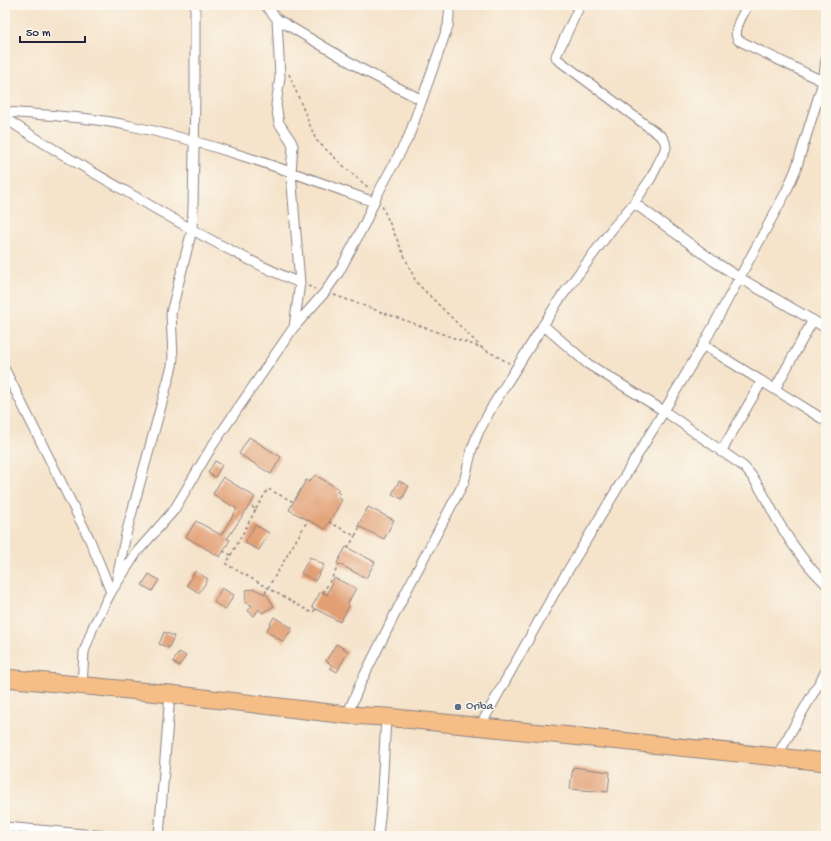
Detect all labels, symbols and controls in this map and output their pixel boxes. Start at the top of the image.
scale bar [20,18,85,44]
text: 50 m [26,27,51,41]
place label: Oriba [466,700,493,714]
marker: Oriba [453,702,463,712]

